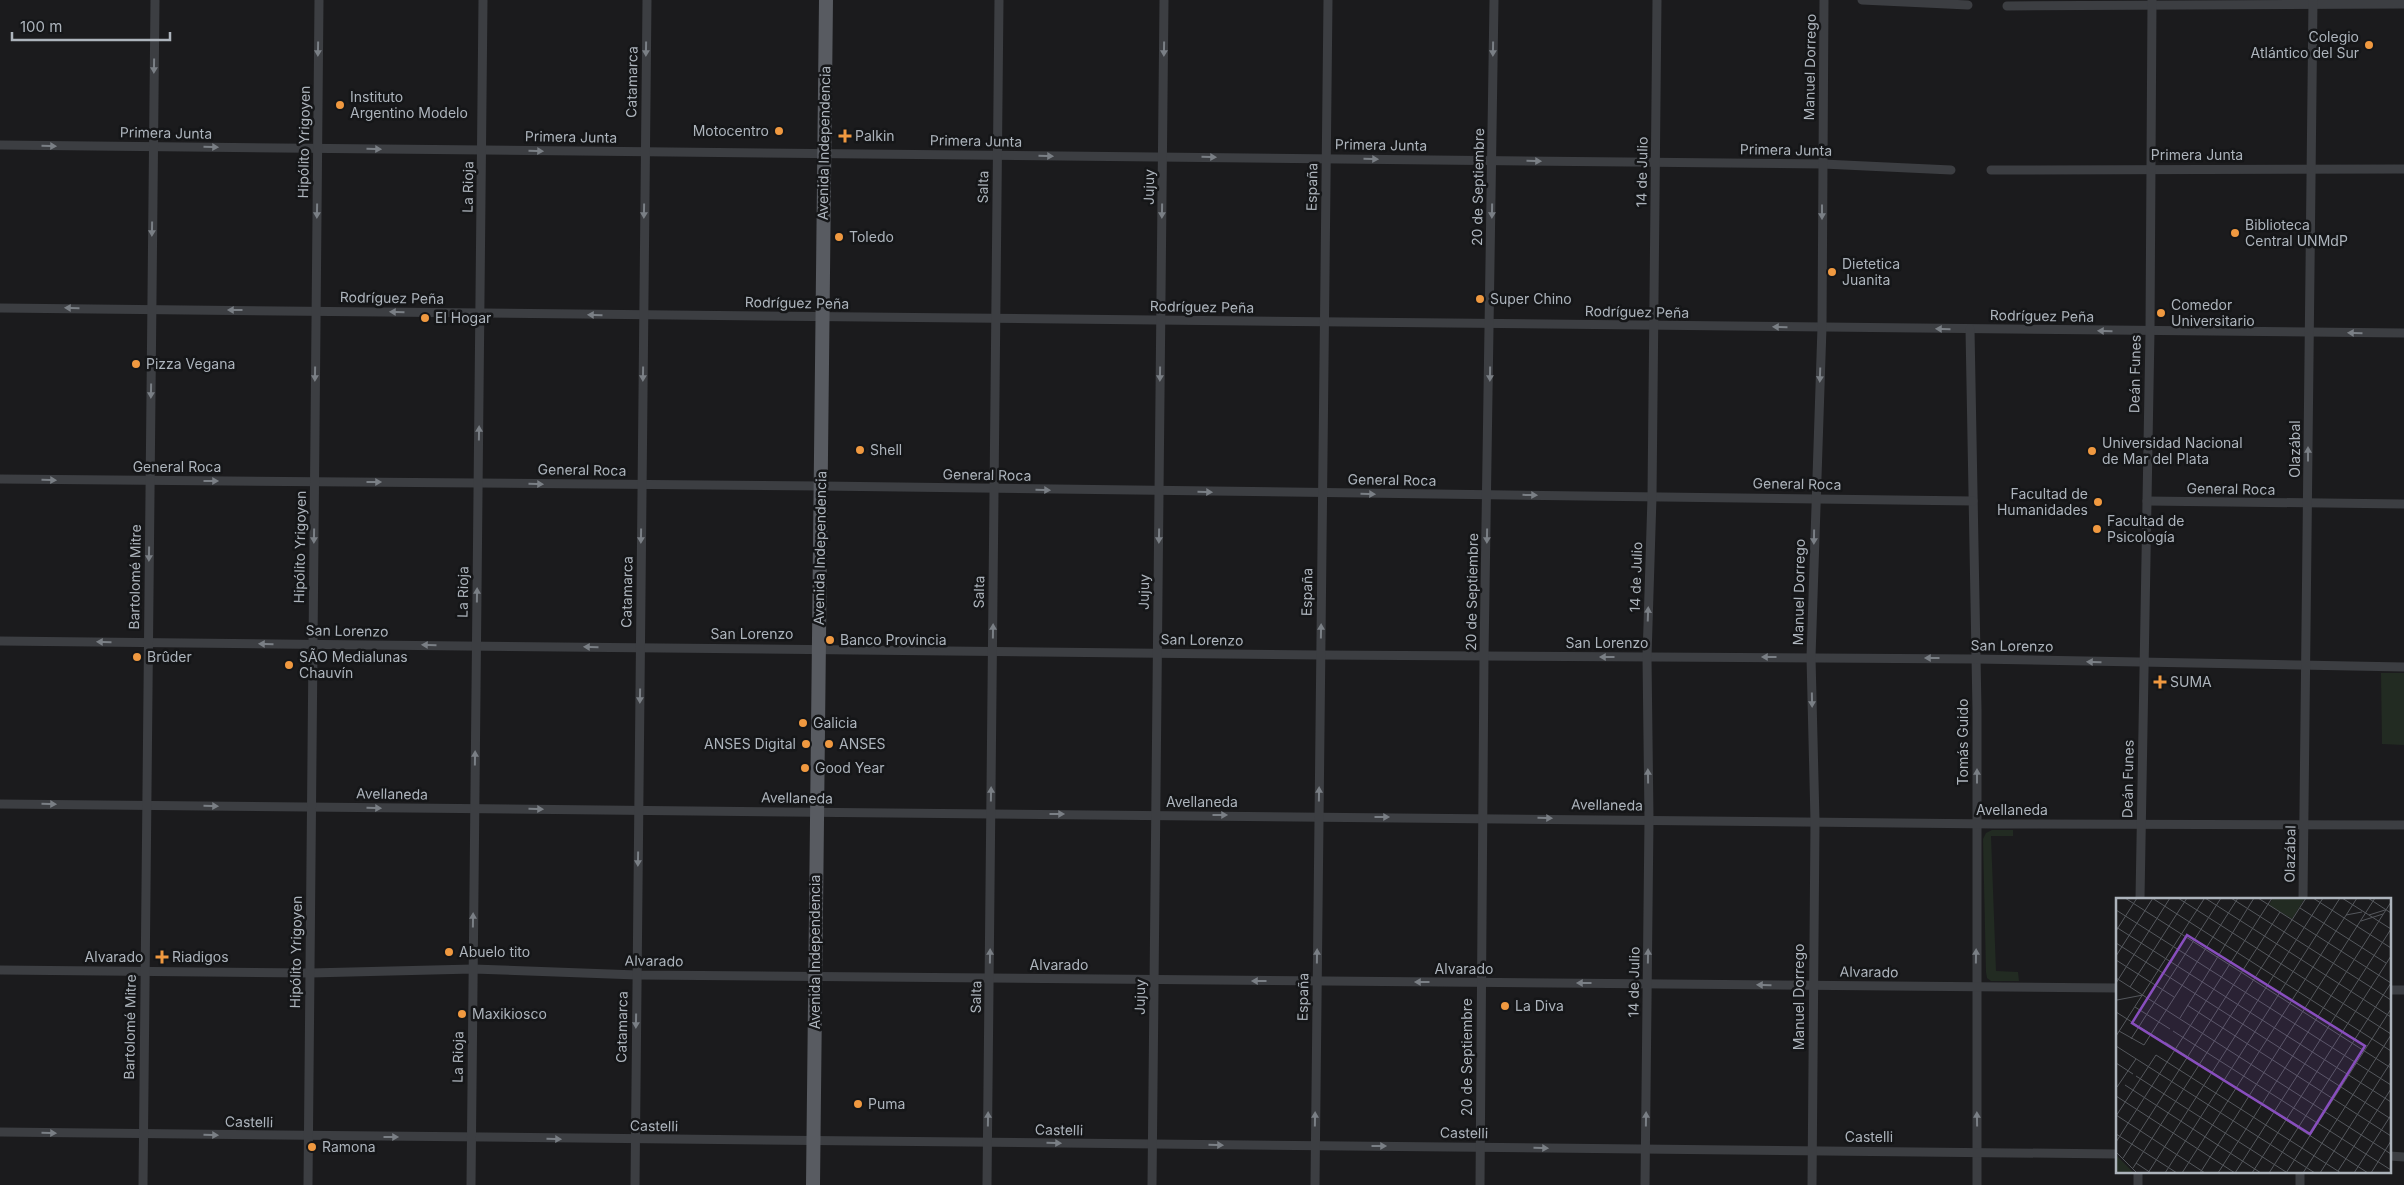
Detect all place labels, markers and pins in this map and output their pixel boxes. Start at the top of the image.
place label: Colegio Atlántico del Sur [2251,28,2359,61]
marker: Colegio Atlántico del Sur [2363,39,2375,51]
place label: Instituto Argentino Modelo [350,88,468,121]
marker: Instituto Argentino Modelo [334,99,346,111]
place label: Motocentro [693,122,769,139]
marker: Motocentro [773,125,785,137]
place label: Palkin [855,127,895,144]
marker: Palkin [839,130,851,142]
place label: Biblioteca Central UNMdP [2245,216,2348,249]
marker: Biblioteca Central UNMdP [2229,227,2241,239]
place label: Toledo [849,228,894,245]
marker: Toledo [833,231,845,243]
place label: Dietetica Juanita [1842,255,1900,288]
marker: Dietetica Juanita [1826,266,1838,278]
place label: Super Chino [1490,290,1572,307]
marker: Super Chino [1474,293,1486,305]
place label: Comedor Universitario [2171,296,2255,329]
marker: Comedor Universitario [2155,307,2167,319]
place label: El Hogar [435,309,491,326]
marker: El Hogar [419,312,431,324]
place label: Pizza Vegana [146,355,235,372]
marker: Pizza Vegana [130,358,142,370]
place label: Universidad Nacional de Mar del Plata [2102,434,2243,467]
place label: Shell [870,441,902,458]
marker: Shell [854,444,866,456]
marker: Universidad Nacional de Mar del Plata [2086,445,2098,457]
place label: Facultad de Humanidades [1997,485,2088,518]
marker: Facultad de Humanidades [2092,496,2104,508]
place label: Facultad de Psicología [2107,512,2184,545]
marker: Facultad de Psicología [2091,523,2103,535]
place label: Banco Provincia [840,631,947,648]
marker: Banco Provincia [824,634,836,646]
place label: Brûder [147,648,192,665]
place label: SÃO Medialunas Chauvín [299,648,408,681]
marker: Brûder [131,651,143,663]
marker: SÃO Medialunas Chauvín [283,659,295,671]
place label: SUMA [2170,673,2212,690]
marker: SUMA [2154,676,2166,688]
place label: Galicia [813,714,857,731]
marker: Galicia [797,717,809,729]
place label: ANSES Digital [704,735,796,752]
place label: ANSES [839,735,886,752]
marker: ANSES Digital [800,738,812,750]
marker: ANSES [823,738,835,750]
place label: Good Year [815,759,885,776]
marker: Good Year [799,762,811,774]
place label: Abuelo tito [459,943,530,960]
marker: Abuelo tito [443,946,455,958]
place label: Riadigos [172,948,229,965]
marker: Riadigos [156,951,168,963]
place label: La Diva [1515,997,1564,1014]
marker: La Diva [1499,1000,1511,1012]
place label: Maxikiosco [472,1005,547,1022]
marker: Maxikiosco [456,1008,468,1020]
place label: Puma [868,1095,905,1112]
marker: Puma [852,1098,864,1110]
place label: Ramona [322,1138,376,1155]
marker: Ramona [306,1141,318,1153]

